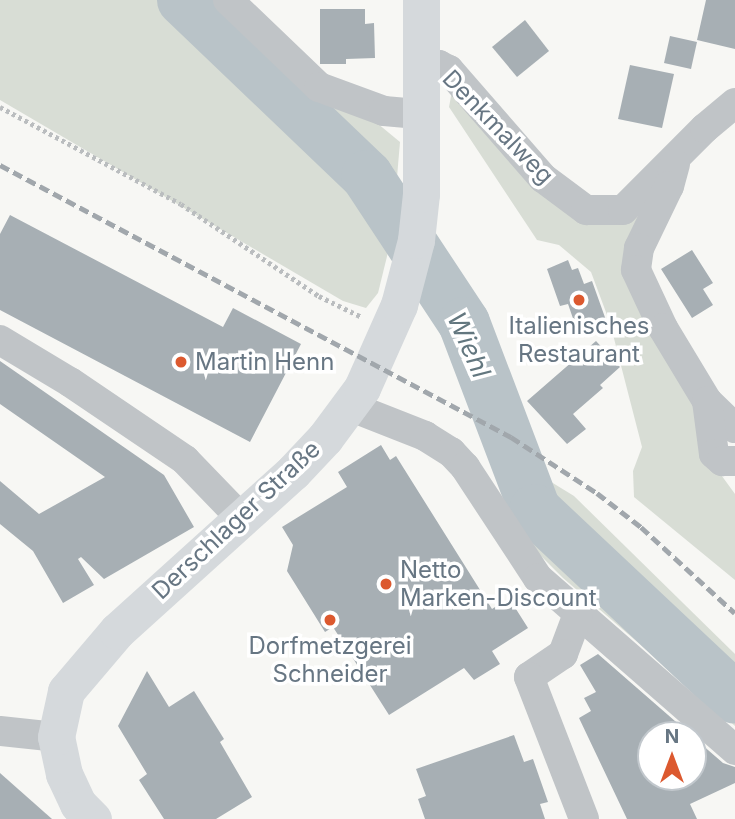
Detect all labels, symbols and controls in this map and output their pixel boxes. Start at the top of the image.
street label: Denkmalweg [437,64,559,190]
marker: Italienisches Restaurant [571,292,587,308]
water label: Wiehl [441,307,497,383]
place label: Italienisches Restaurant [508,312,650,368]
place label: Martin Henn [195,348,334,376]
marker: Martin Henn [173,354,189,370]
street label: Derschlager Straße [146,435,326,605]
place label: Netto Marken-Discount [400,556,597,612]
marker: Netto Marken-Discount [378,576,394,592]
marker: Dorfmetzgerei Schneider [322,612,338,628]
place label: Dorfmetzgerei Schneider [249,632,411,688]
north arrow [637,721,707,791]
text: N [665,725,679,748]

